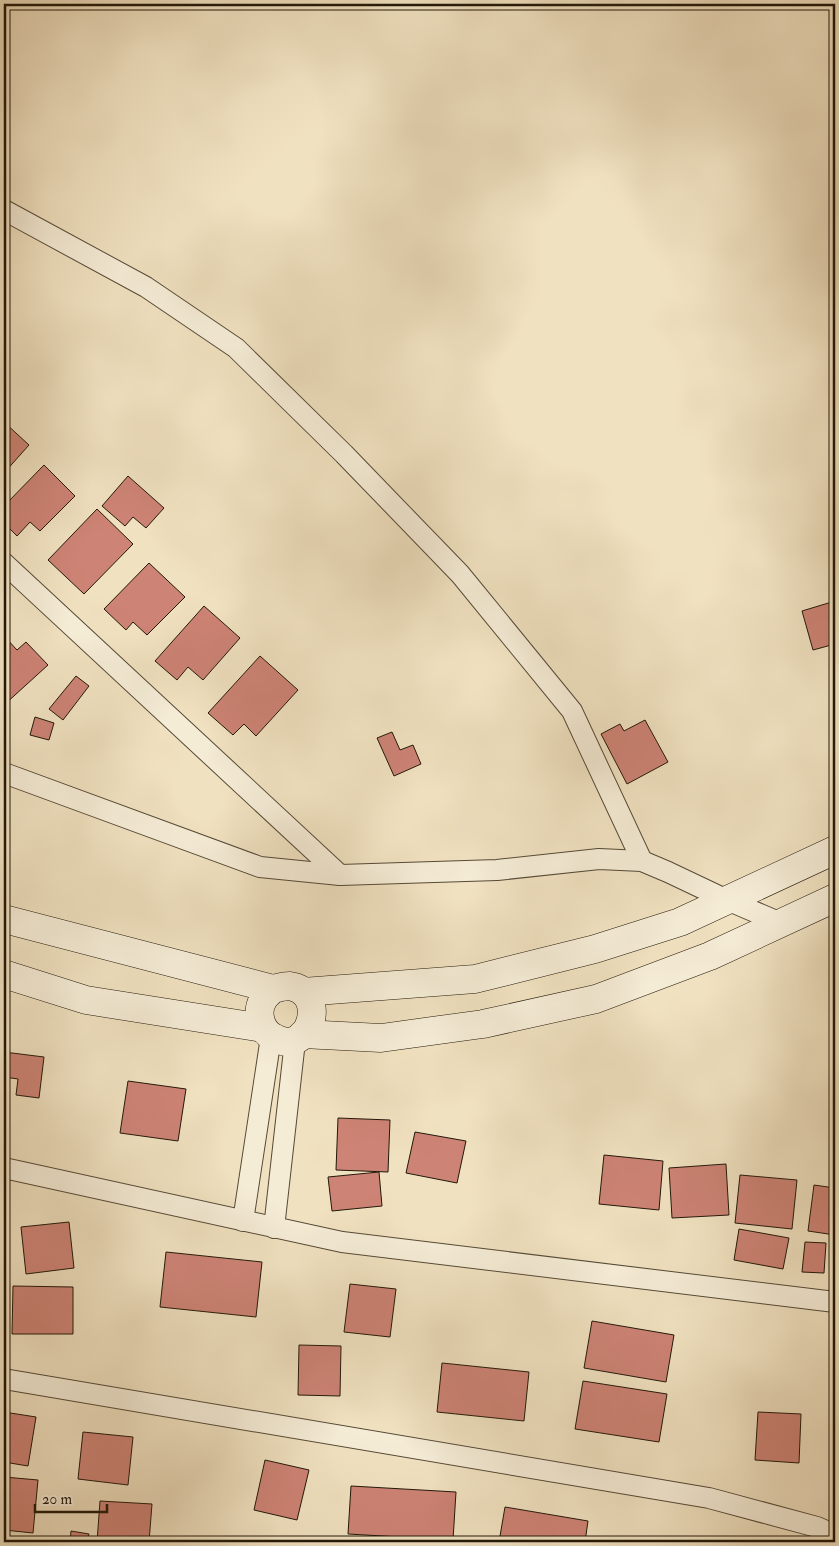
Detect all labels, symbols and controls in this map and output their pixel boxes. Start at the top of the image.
scale bar [35,1481,108,1513]
text: 20 m [42,1490,72,1509]

